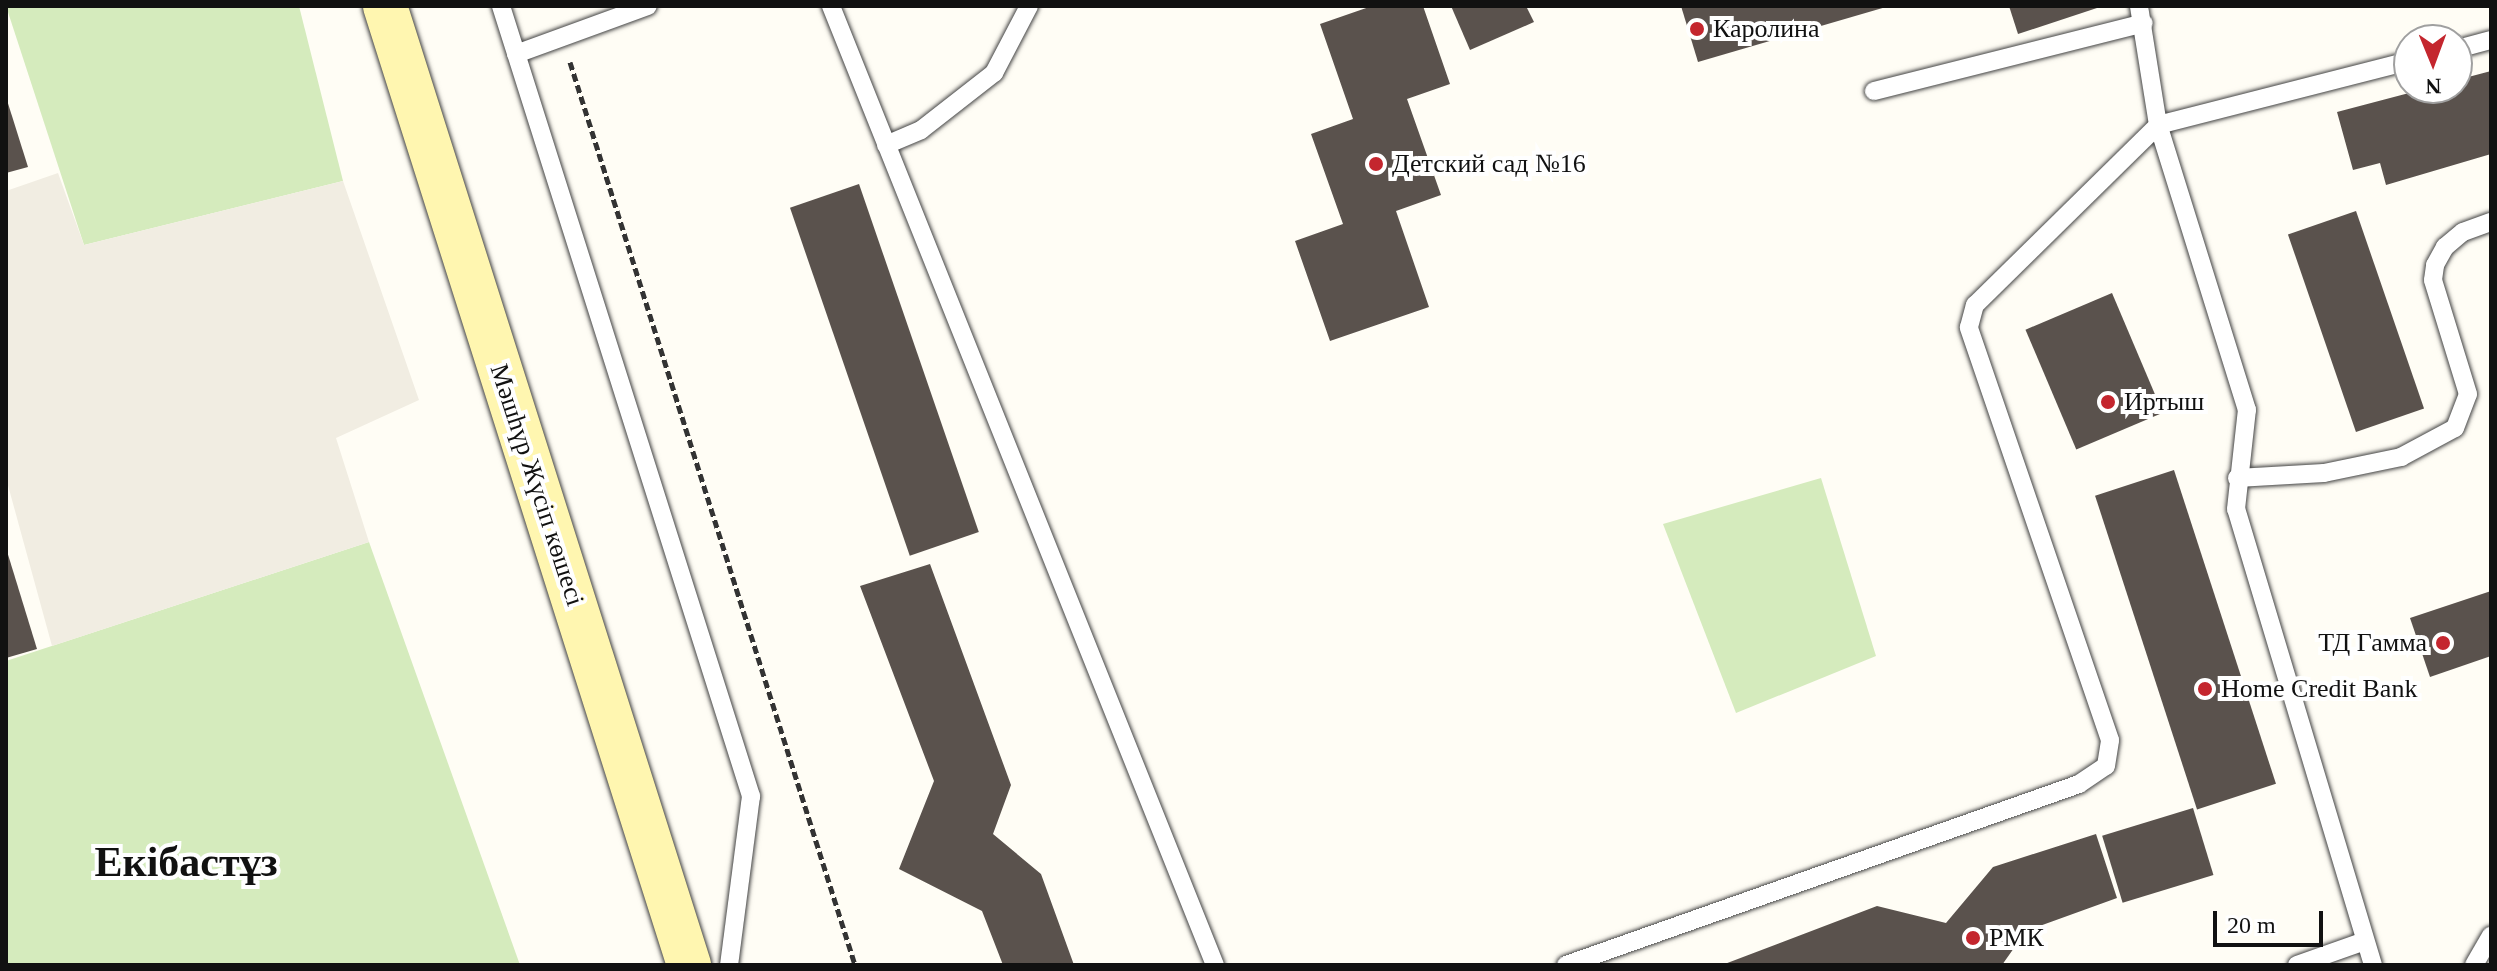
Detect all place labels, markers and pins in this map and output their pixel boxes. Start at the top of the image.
place label: Каролина [1713,13,1820,45]
marker: Каролина [1688,20,1706,38]
place label: Детский сад №16 [1392,148,1586,180]
marker: Детский сад №16 [1367,155,1385,173]
place label: Иртыш [2124,386,2204,418]
marker: Иртыш [2099,393,2117,411]
place label: ТД Гамма [2318,627,2427,659]
marker: ТД Гамма [2434,634,2452,652]
place label: Home Credit Bank [2221,673,2417,705]
marker: Home Credit Bank [2196,680,2214,698]
place label: РМК [1989,922,2044,954]
marker: РМК [1964,929,1982,947]

